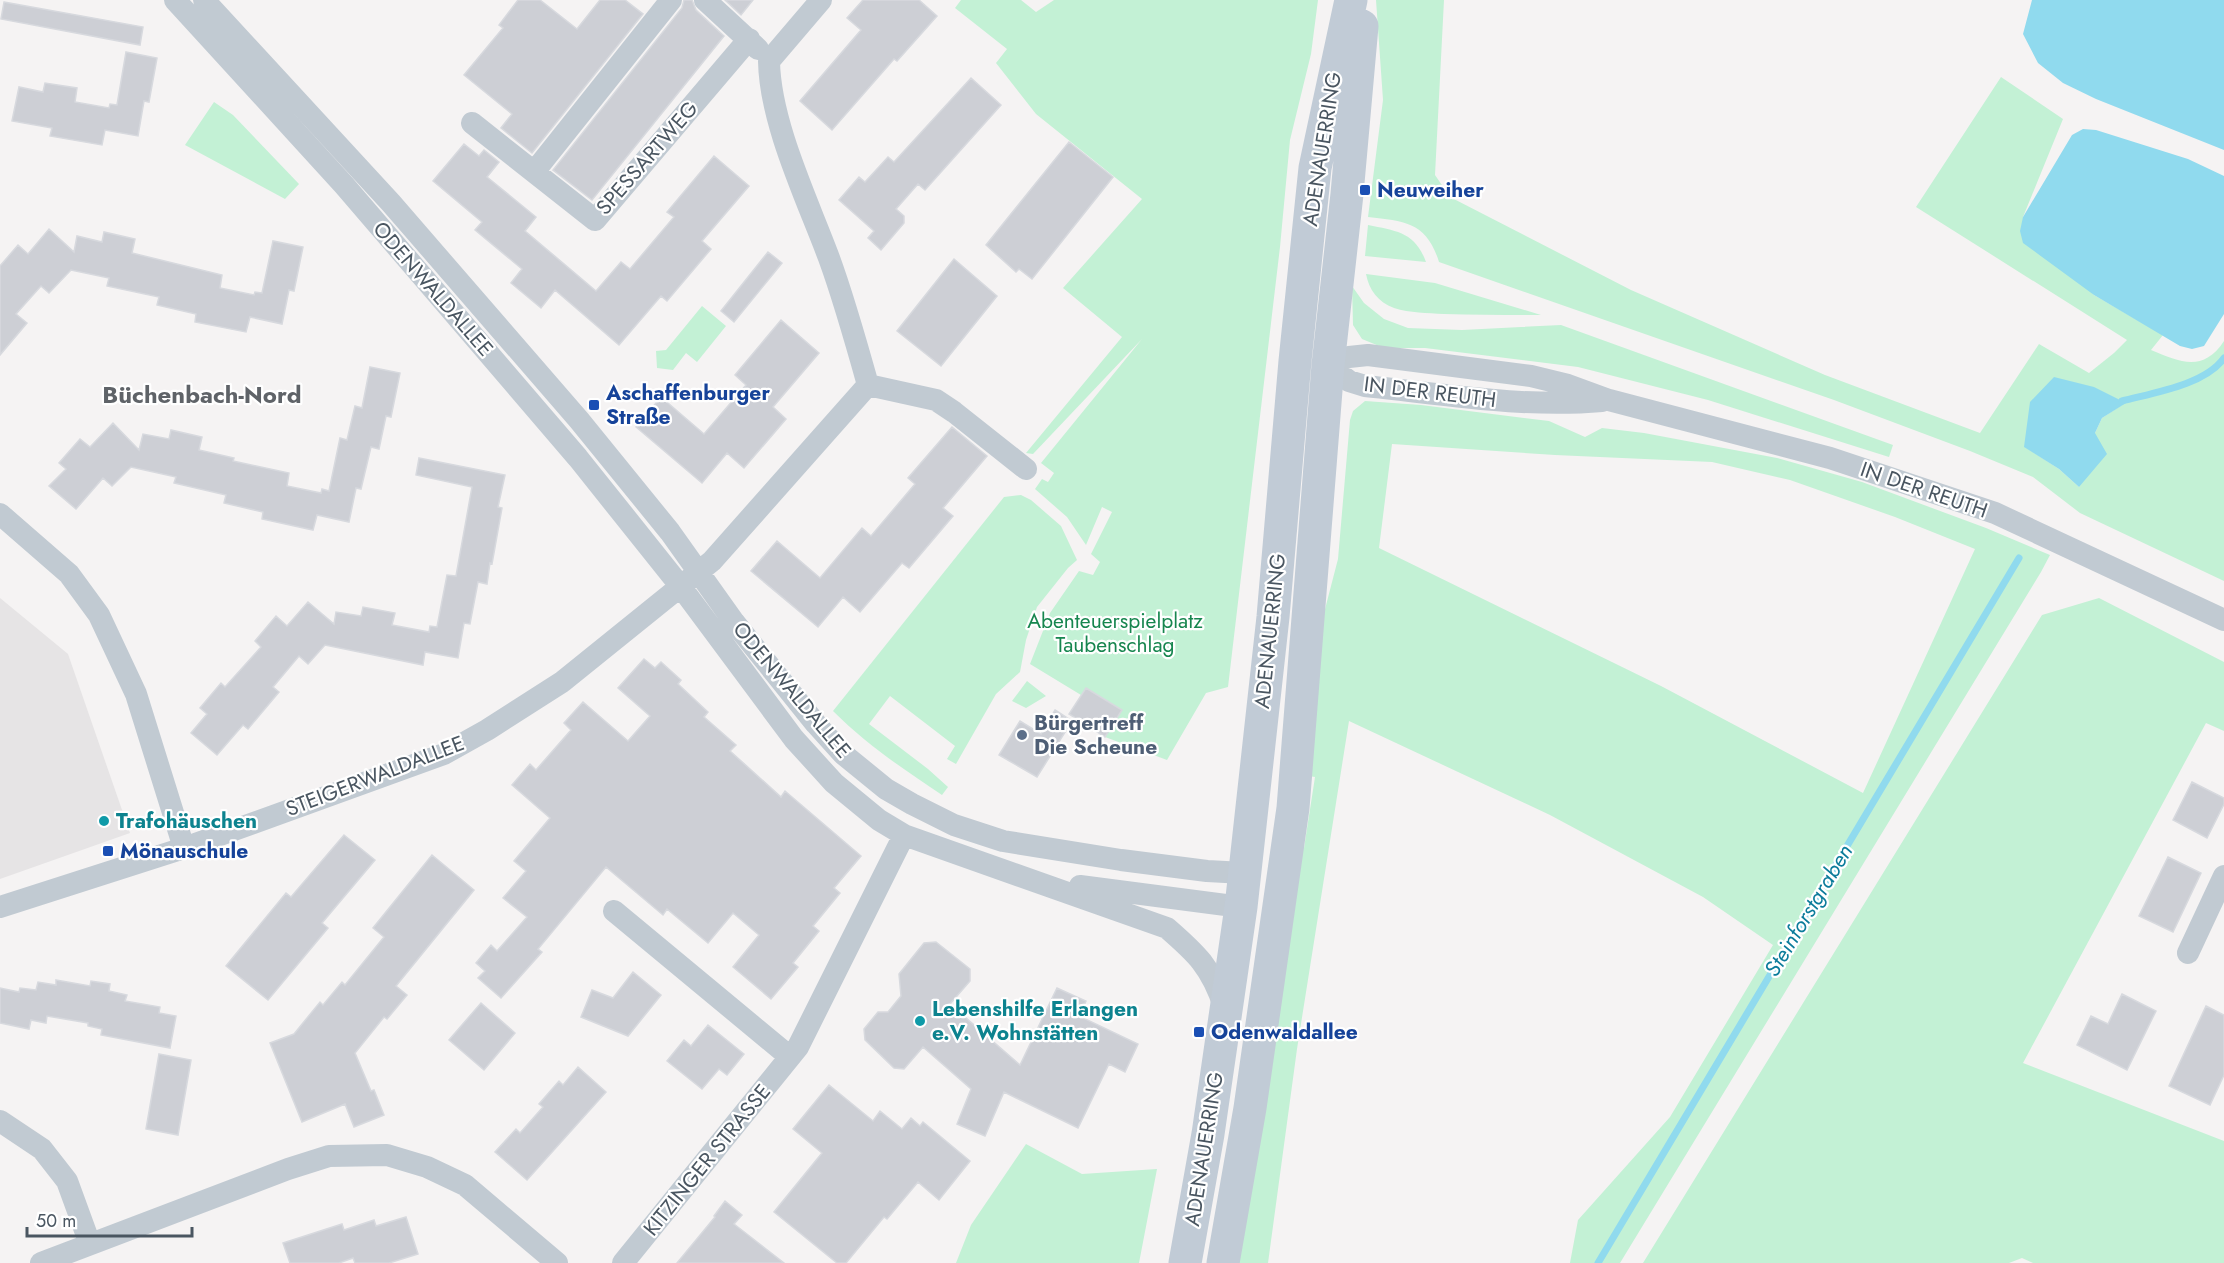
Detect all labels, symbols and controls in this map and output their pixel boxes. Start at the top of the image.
street label: ADENAUERRING [1295,70,1349,228]
street label: SPESSARTWEG [589,94,705,222]
place label: Neuweiher [1377,175,1484,205]
marker: Neuweiher [1358,183,1372,197]
street label: ODENWALDALLEE [366,215,500,363]
street label: IN DER REUTH [1362,369,1498,415]
district label: Büchenbach-Nord [102,377,302,412]
place label: Aschaffenburger Straße [605,378,770,432]
marker: Aschaffenburger Straße [587,398,601,412]
street label: IN DER REUTH [1856,454,1992,526]
street label: ADENAUERRING [1247,552,1293,710]
park label: Abenteuerspielplatz Taubenschlag [1027,606,1203,660]
street label: ODENWALDALLEE [726,615,858,765]
place label: Bürgertreff Die Scheune [1034,708,1157,762]
street label: STEIGERWALDALLEE [281,728,469,824]
marker: Bürgertreff Die Scheune [1015,728,1029,742]
place label: Trafohäuschen [116,806,257,836]
marker: Trafohäuschen [97,814,111,828]
place label: Mönauschule [120,836,248,866]
water label: Steinforstgraben [1756,838,1860,982]
marker: Mönauschule [101,844,115,858]
place label: Lebenshilfe Erlangen e.V. Wohnstätten [932,994,1138,1048]
marker: Lebenshilfe Erlangen e.V. Wohnstätten [913,1014,927,1028]
place label: Odenwaldallee [1211,1017,1358,1047]
marker: Odenwaldallee [1192,1025,1206,1039]
street label: ADENAUERRING [1177,1070,1231,1228]
street label: KITZINGER STRASSE [636,1078,778,1242]
scale bar [27,1200,192,1238]
text: 50 m [36,1208,76,1234]

